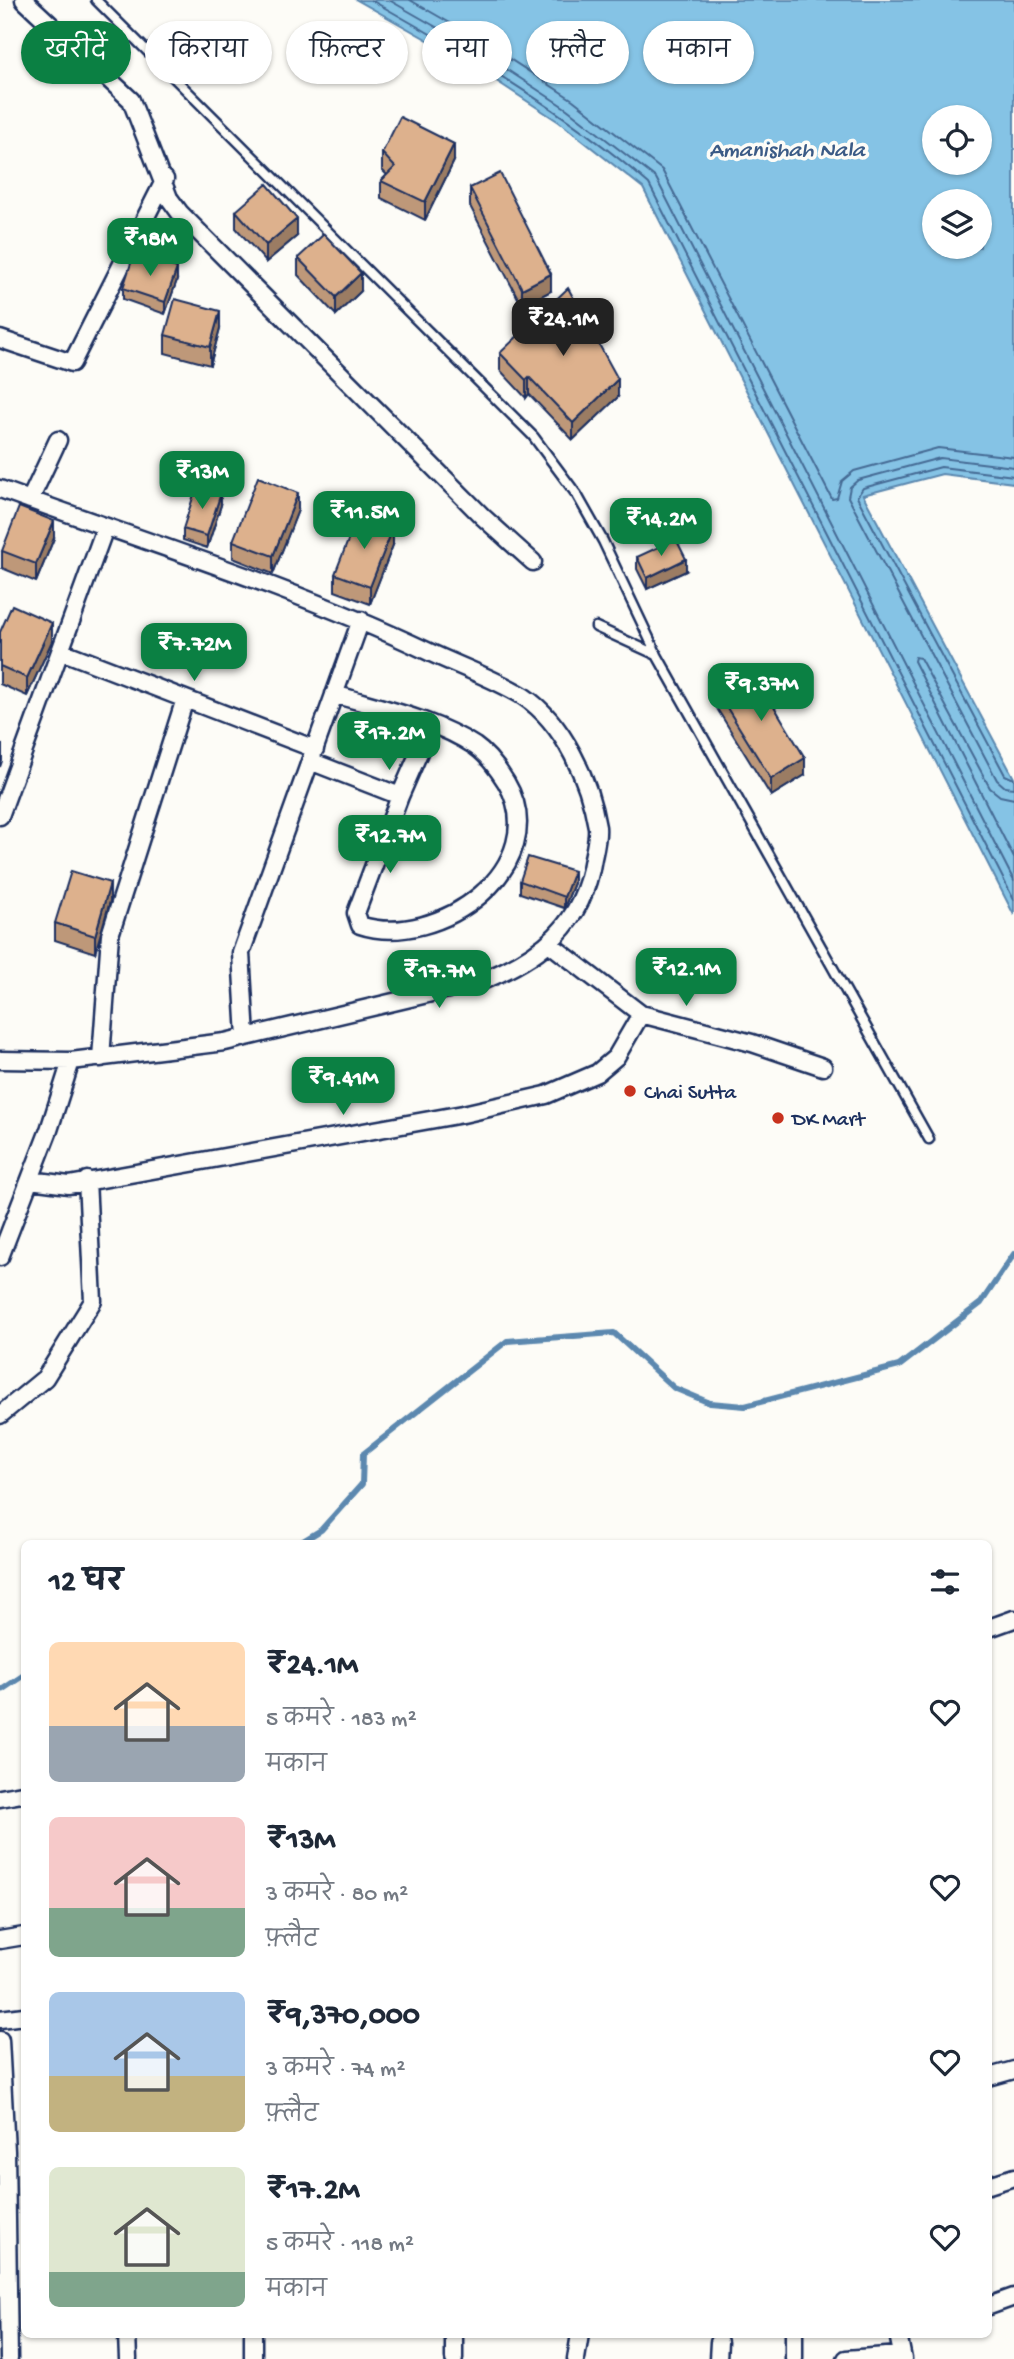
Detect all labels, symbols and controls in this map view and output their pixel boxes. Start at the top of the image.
chip: खरीदें [21,21,131,84]
chip: किराया [145,21,272,84]
chip: फ़िल्टर [286,21,408,84]
chip: नया [422,21,512,84]
chip: फ़्लैट [526,21,629,84]
chip: मकान [643,21,754,84]
map controls [922,105,992,259]
button: locate [922,105,992,175]
water label: Amanishah Nala [709,138,866,165]
button: layers [922,189,992,259]
pin: ₹18M [109,218,191,278]
text: ₹18M [123,227,177,254]
pin: ₹24.1M [506,298,620,358]
text: ₹24.1M [528,307,598,334]
pin: ₹13M [161,452,243,511]
text: ₹13M [176,460,228,487]
pin: ₹11.5M [307,491,421,551]
pin: ₹14.2M [604,498,718,558]
text: ₹11.5M [329,500,399,527]
text: ₹14.2M [626,507,696,534]
pin: ₹7.72M [137,624,251,683]
text: ₹7.72M [157,632,231,659]
pin: ₹9.37M [704,664,818,723]
text: ₹9.37M [724,672,798,699]
pin: ₹17.2M [332,712,446,772]
text: ₹17.2M [353,721,425,748]
pin: ₹12.7M [333,816,447,875]
text: ₹12.7M [354,824,426,851]
pin: ₹12.1M [629,948,743,1008]
pin: ₹17.7M [382,950,496,1010]
text: ₹12.1M [652,957,720,984]
text: ₹17.7M [403,959,475,986]
pin: ₹9.41M [286,1058,400,1117]
text: ₹9.41M [308,1066,378,1093]
place label: Chai Sutta [644,1082,738,1107]
marker: Chai Sutta [622,1083,638,1099]
place label: DK Mart [790,1109,867,1134]
marker: DK Mart [770,1110,786,1126]
icon: filters [926,1563,964,1601]
text: 12 घर [49,1567,123,1602]
text: ₹24.1M [266,1650,358,1685]
icon: home [105,1670,189,1754]
icon: heart [926,1693,964,1731]
text: 5 कमरे · 183 m² [266,1707,417,1734]
text: मकान [266,1753,327,1780]
text: ₹13M [266,1825,335,1860]
icon: home [105,1845,189,1929]
icon: heart [926,1868,964,1906]
text: 3 कमरे · 80 m² [266,1882,408,1909]
text: फ़्लैट [266,1928,318,1955]
text: ₹9,370,000 [266,2000,420,2035]
icon: home [105,2020,189,2104]
icon: heart [926,2043,964,2081]
text: 3 कमरे · 74 m² [266,2057,405,2084]
text: फ़्लैट [266,2103,318,2130]
text: ₹17.2M [266,2175,359,2210]
icon: home [105,2195,189,2279]
icon: heart [926,2218,964,2256]
text: 5 कमरे · 118 m² [266,2232,414,2259]
text: मकान [266,2278,327,2305]

